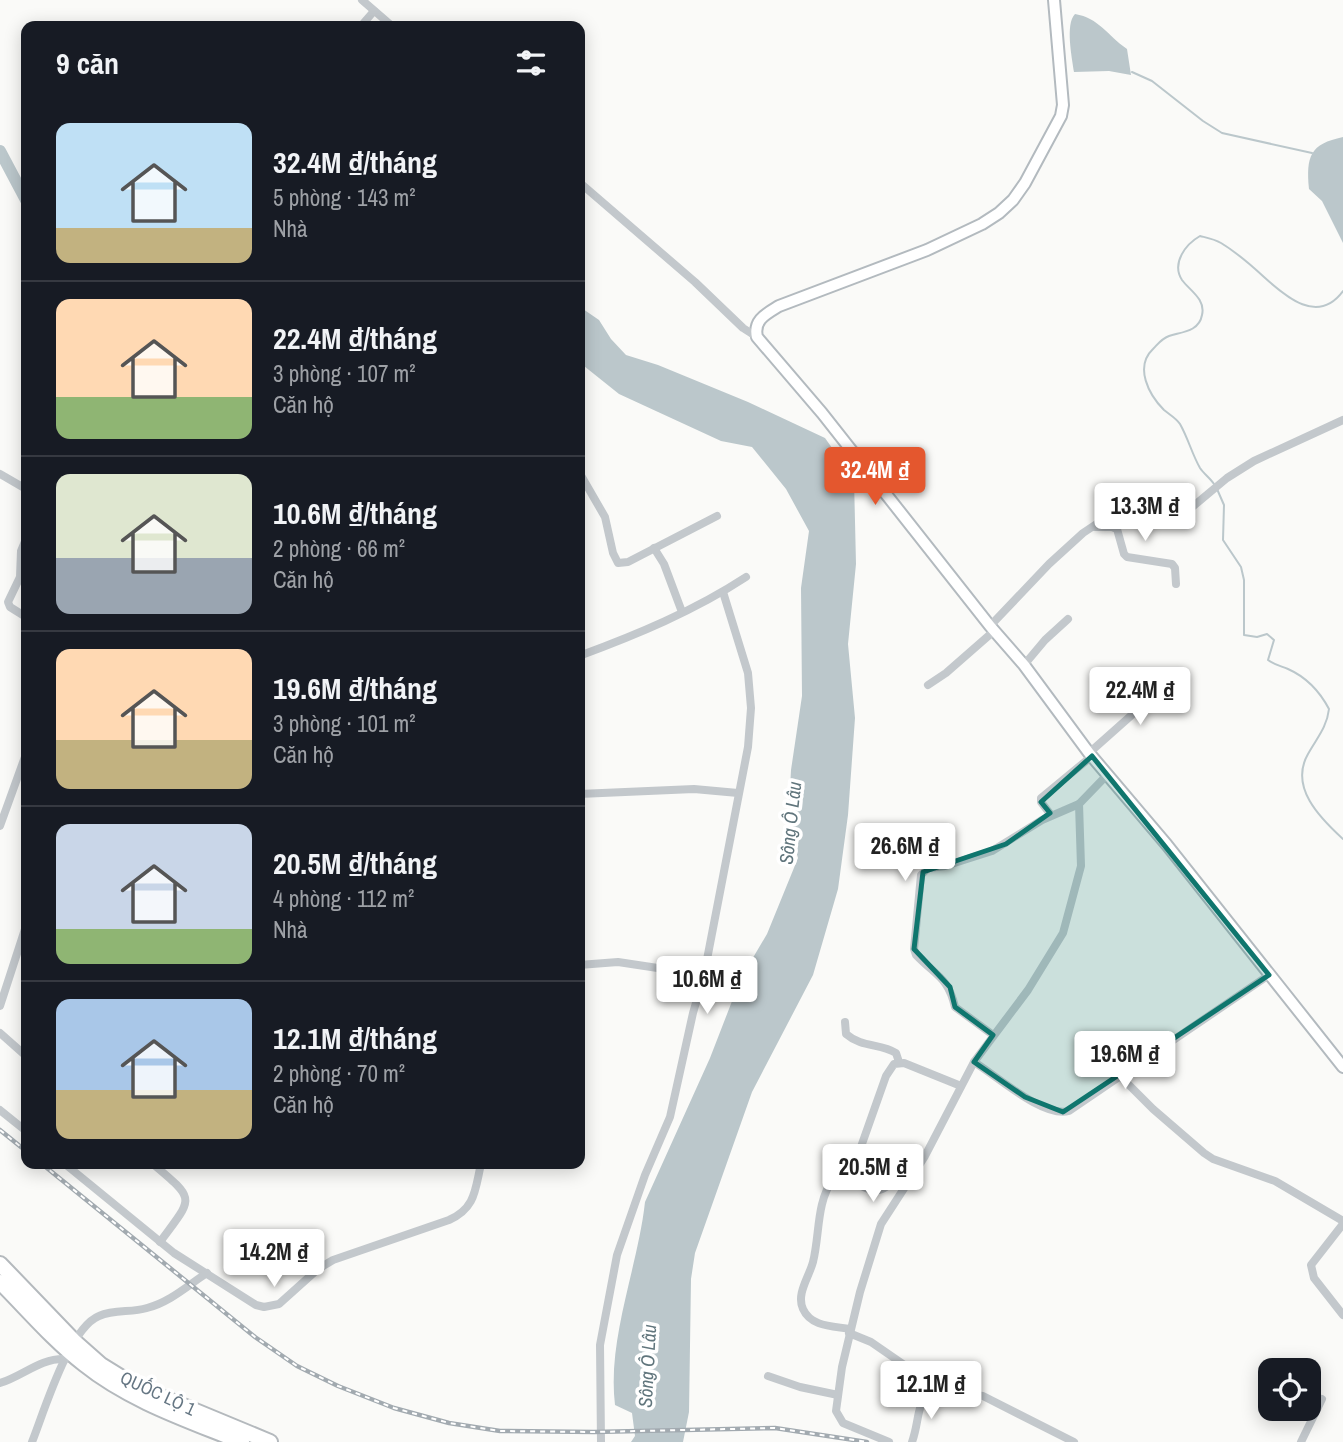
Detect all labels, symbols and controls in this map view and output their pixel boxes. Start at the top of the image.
text: 9 căn [56,43,119,83]
icon: filters [512,44,550,82]
text: 32.4M ₫/tháng [273,142,437,182]
icon: home [112,151,196,235]
text: 5 phòng · 143 m² [273,182,416,213]
text: Nhà [273,213,308,244]
text: 22.4M ₫/tháng [273,318,437,358]
icon: home [112,327,196,411]
text: 3 phòng · 107 m² [273,358,416,389]
text: Căn hộ [273,389,334,420]
pin: 32.4M ₫ [810,448,940,507]
text: 32.4M ₫ [840,454,910,485]
pin: 13.3M ₫ [1080,484,1210,543]
text: 13.3M ₫ [1110,490,1180,521]
text: 10.6M ₫/tháng [273,493,437,533]
icon: home [112,502,196,586]
text: 2 phòng · 66 m² [273,533,405,564]
text: Căn hộ [273,564,334,595]
text: 19.6M ₫/tháng [273,668,437,708]
pin: 22.4M ₫ [1075,668,1205,727]
text: 22.4M ₫ [1105,674,1175,705]
icon: home [112,677,196,761]
text: 3 phòng · 101 m² [273,708,416,739]
text: Căn hộ [273,739,334,770]
water label: Sông Ô Lâu [773,780,807,866]
pin: 26.6M ₫ [840,824,970,883]
text: 26.6M ₫ [870,830,940,861]
text: 20.5M ₫/tháng [273,843,437,883]
icon: home [112,852,196,936]
text: 4 phòng · 112 m² [273,883,414,914]
text: Nhà [273,914,308,945]
pin: 10.6M ₫ [642,956,772,1016]
text: 10.6M ₫ [672,963,742,994]
text: 12.1M ₫/tháng [273,1018,437,1058]
icon: home [112,1027,196,1111]
pin: 19.6M ₫ [1060,1032,1190,1091]
text: 19.6M ₫ [1090,1038,1160,1069]
text: 2 phòng · 70 m² [273,1058,405,1089]
text: Căn hộ [273,1089,334,1120]
pin: 20.5M ₫ [808,1144,938,1204]
text: 20.5M ₫ [838,1151,908,1182]
pin: 14.2M ₫ [209,1230,339,1289]
text: 14.2M ₫ [239,1236,309,1267]
water label: Sông Ô Lâu [632,1323,662,1408]
map controls [1258,1358,1321,1421]
button: locate [1258,1358,1321,1421]
pin: 12.1M ₫ [866,1362,996,1421]
street label: QUỐC LỘ 1 [116,1365,200,1422]
text: 12.1M ₫ [896,1368,966,1399]

